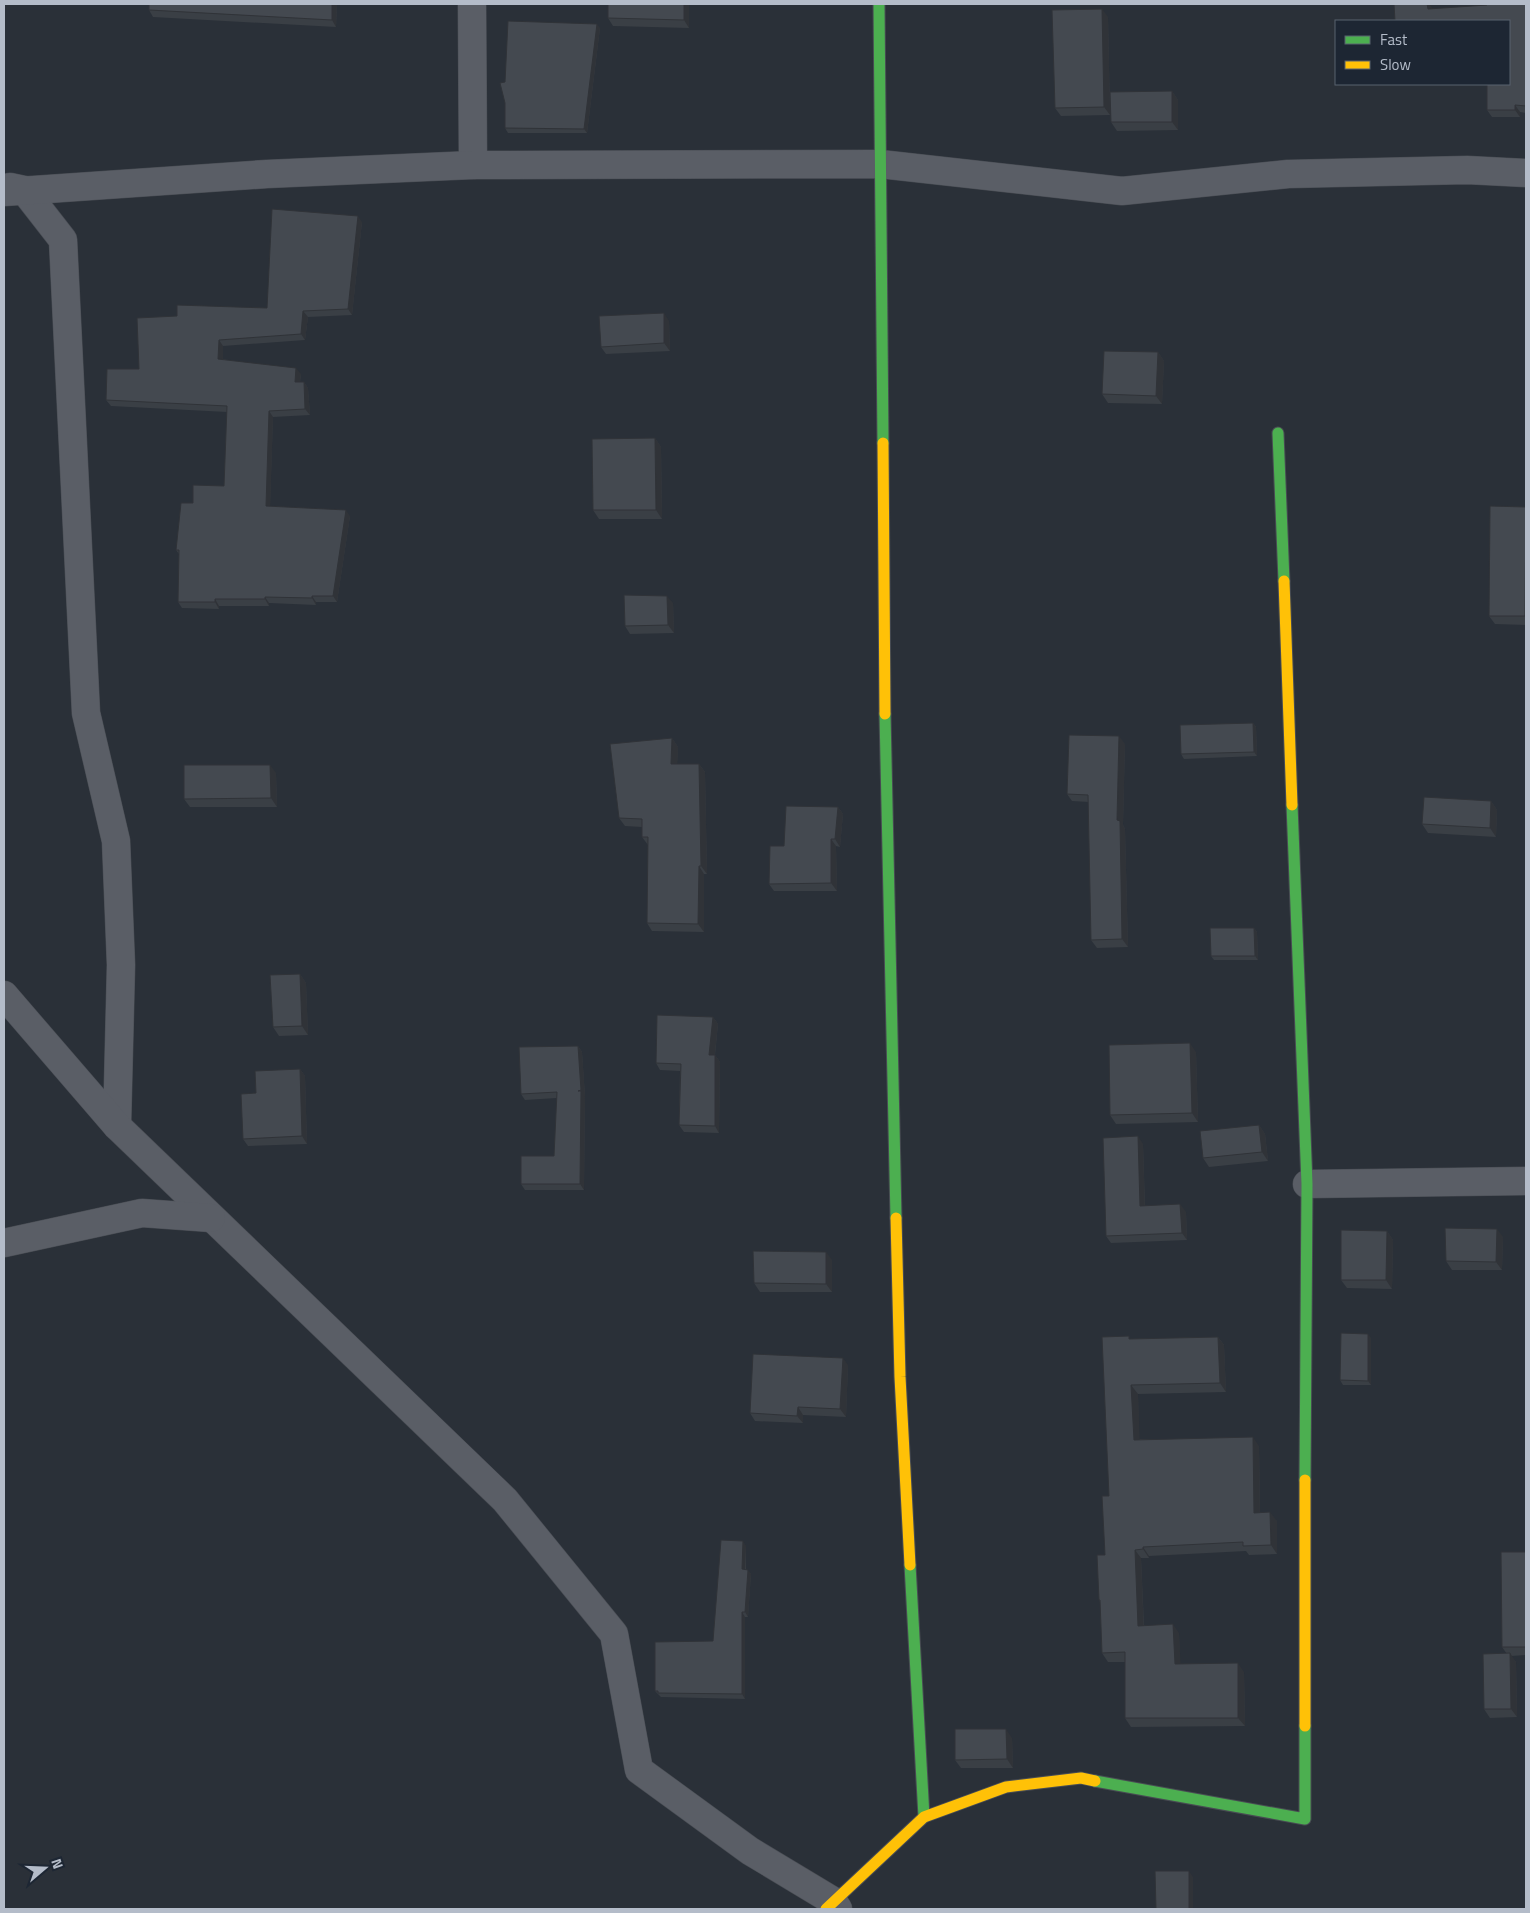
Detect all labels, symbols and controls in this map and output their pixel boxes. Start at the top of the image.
legend [1335,20,1510,85]
text: Fast [1380,28,1408,51]
text: Slow [1380,53,1411,76]
north arrow [20,1843,70,1893]
text: N [46,1856,69,1872]

